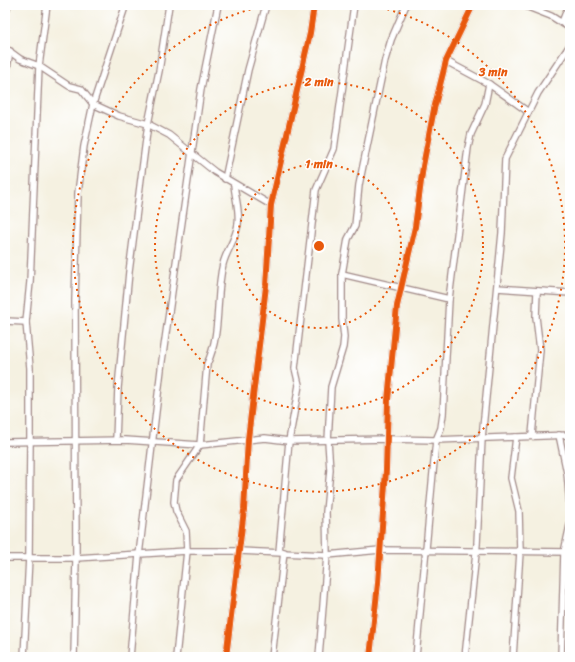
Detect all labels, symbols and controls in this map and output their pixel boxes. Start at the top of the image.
text: 3 min [478,61,508,83]
text: 2 min [303,71,334,93]
text: 1 min [305,153,333,175]
centre of rings [312,239,326,253]

